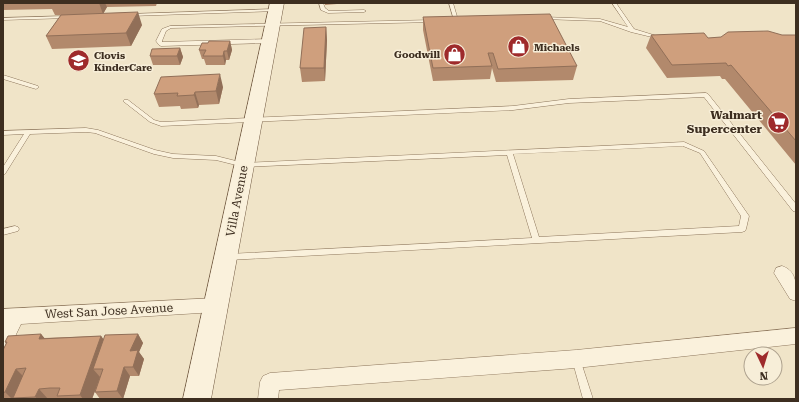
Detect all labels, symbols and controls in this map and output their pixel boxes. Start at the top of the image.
shop icon: Michaels [506,34,532,60]
shop icon: Goodwill [442,41,468,67]
place label: Michaels [534,42,580,53]
school or university icon: Clovis KinderCare [65,48,91,74]
place label: Goodwill [394,49,441,60]
place label: Clovis KinderCare [94,50,152,73]
place label: Walmart Supercenter [687,108,763,136]
supermarket icon: Walmart Supercenter [765,109,791,135]
street label: Villa Avenue [223,164,251,238]
street label: West San Jose Avenue [44,301,174,321]
north arrow [743,346,783,386]
text: N [758,369,768,382]

